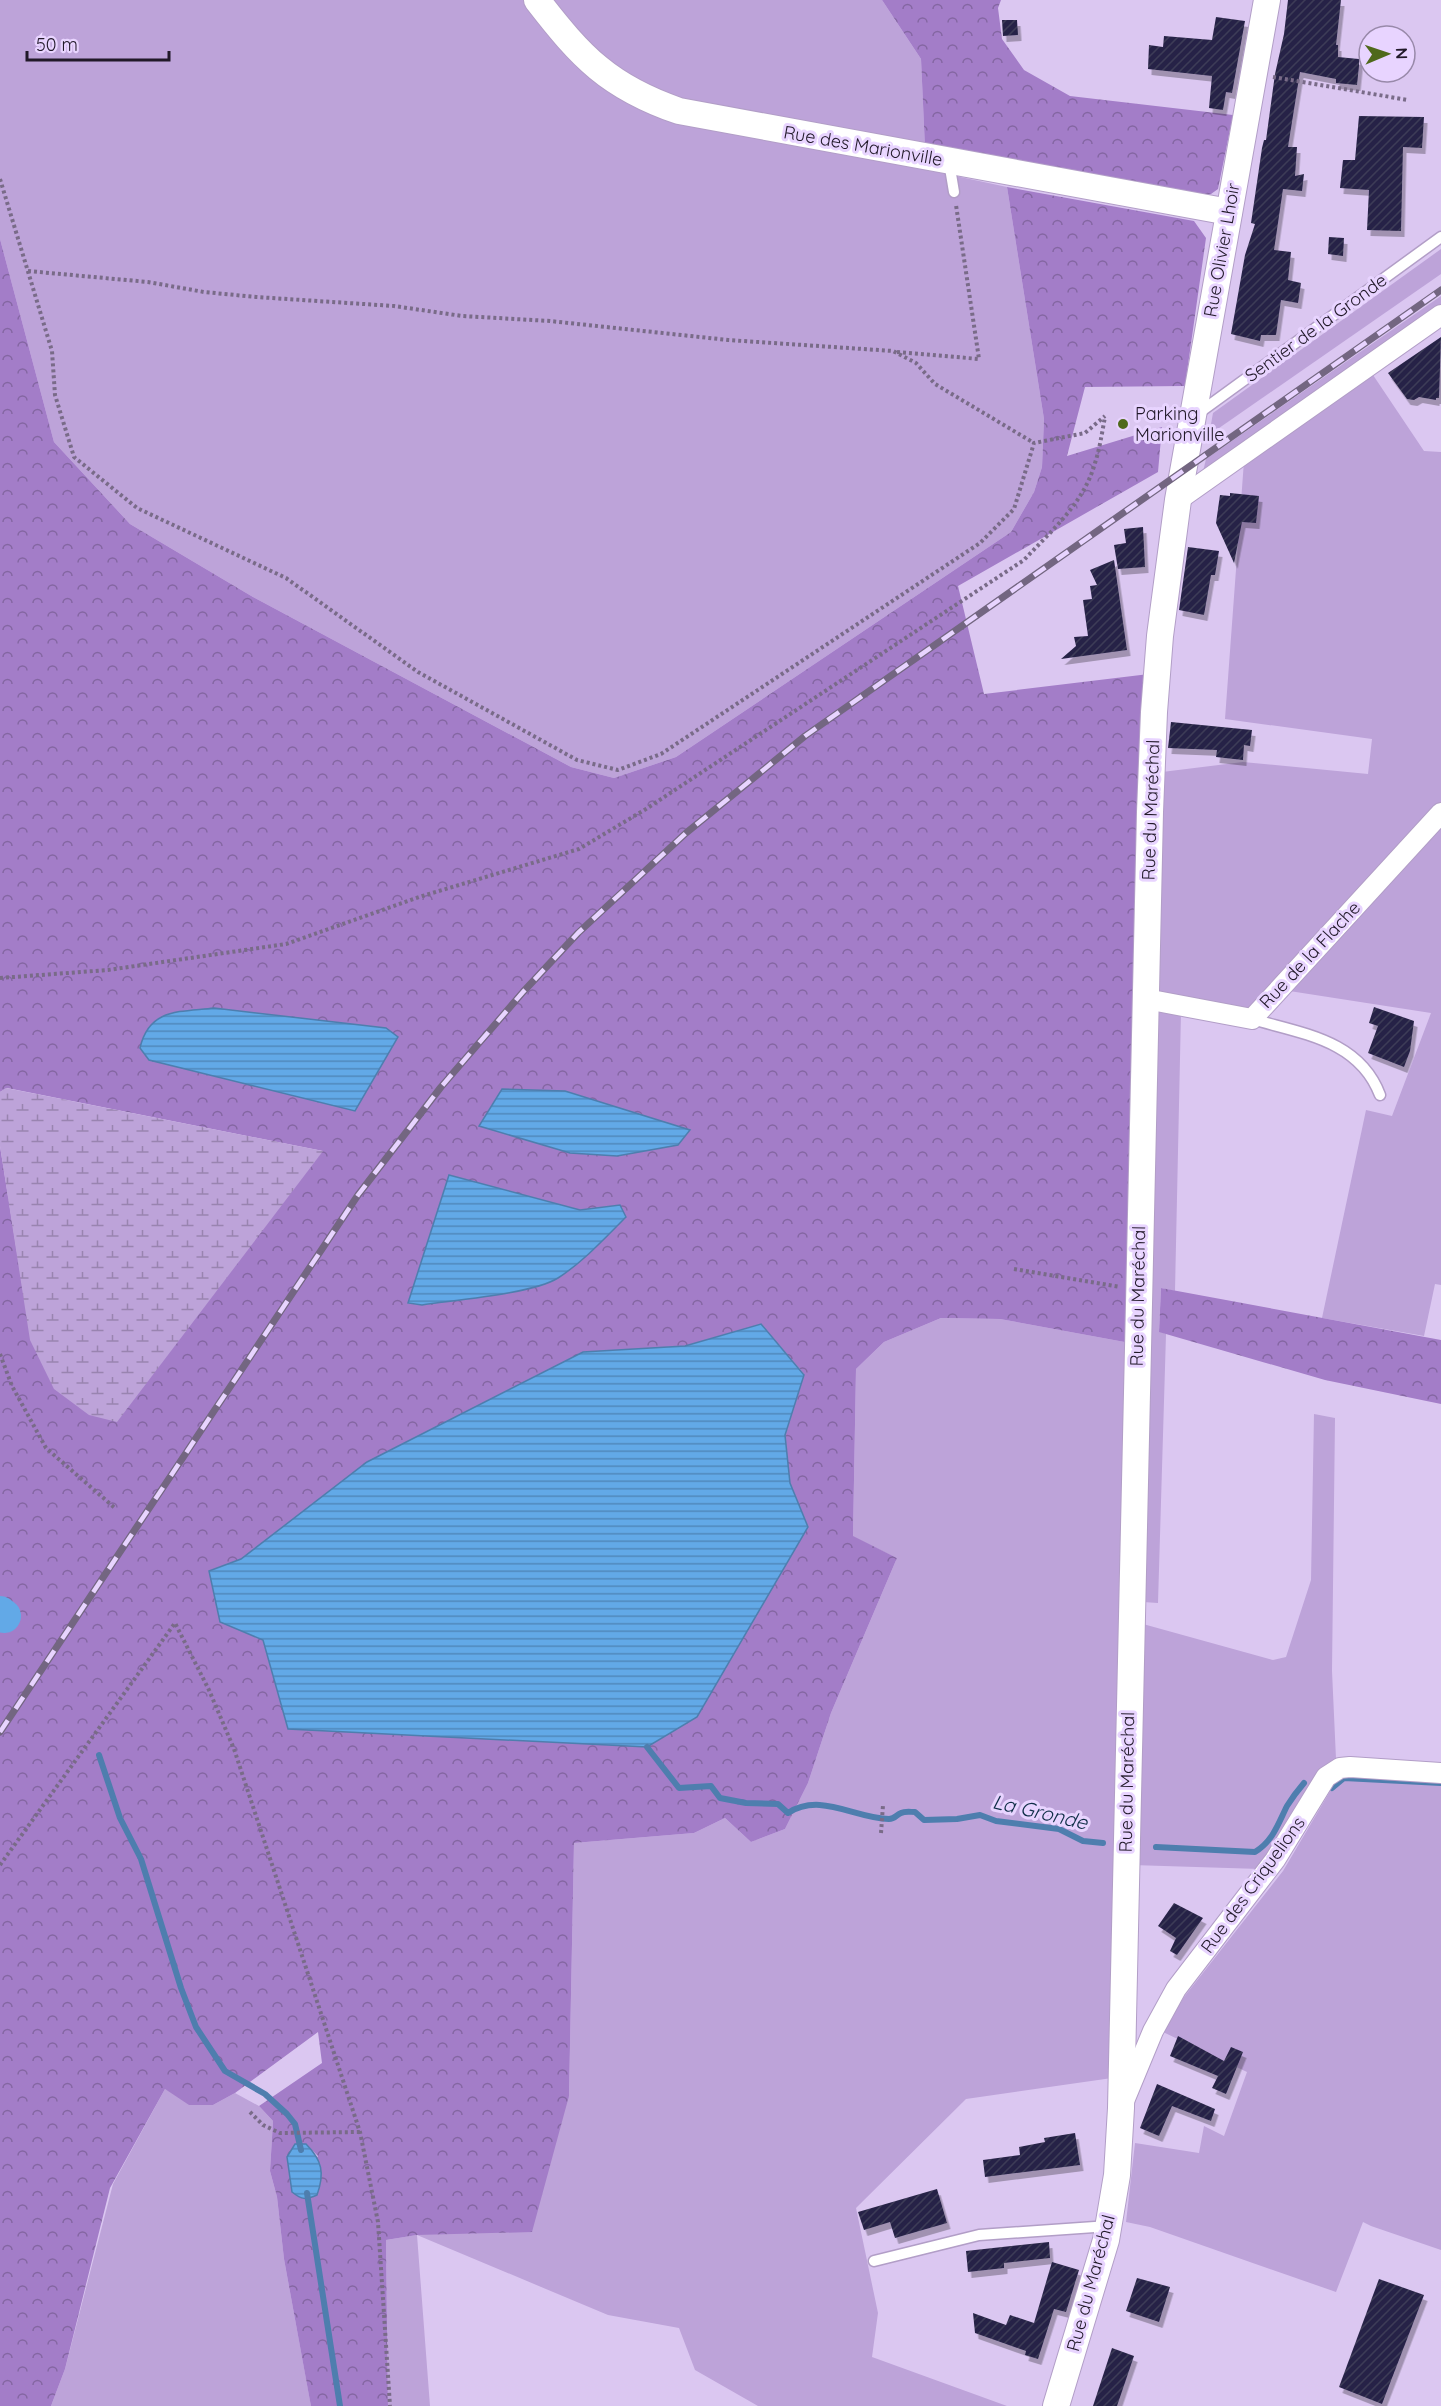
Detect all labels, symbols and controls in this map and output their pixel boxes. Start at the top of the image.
scale bar [27,24,170,62]
north arrow [1357,24,1417,84]
text: 50 m [36,33,78,56]
text: N [1392,47,1412,60]
street label: Rue des Marionville [782,120,944,171]
street label: Rue Olivier Lhoir [1198,181,1245,319]
street label: Sentier de la Gronde [1240,268,1391,387]
place label: Parking Marionville [1135,402,1224,446]
marker: Parking Marionville [1116,417,1130,431]
street label: Rue du Maréchal [1137,739,1164,881]
street label: Rue de la Flache [1254,896,1365,1013]
street label: Rue du Maréchal [1125,1225,1150,1367]
street label: Rue du Maréchal [1114,1711,1139,1853]
water label: La Gronde [990,1788,1091,1835]
street label: Rue des Criquelions [1195,1812,1310,1957]
street label: Rue du Maréchal [1061,2212,1120,2354]

